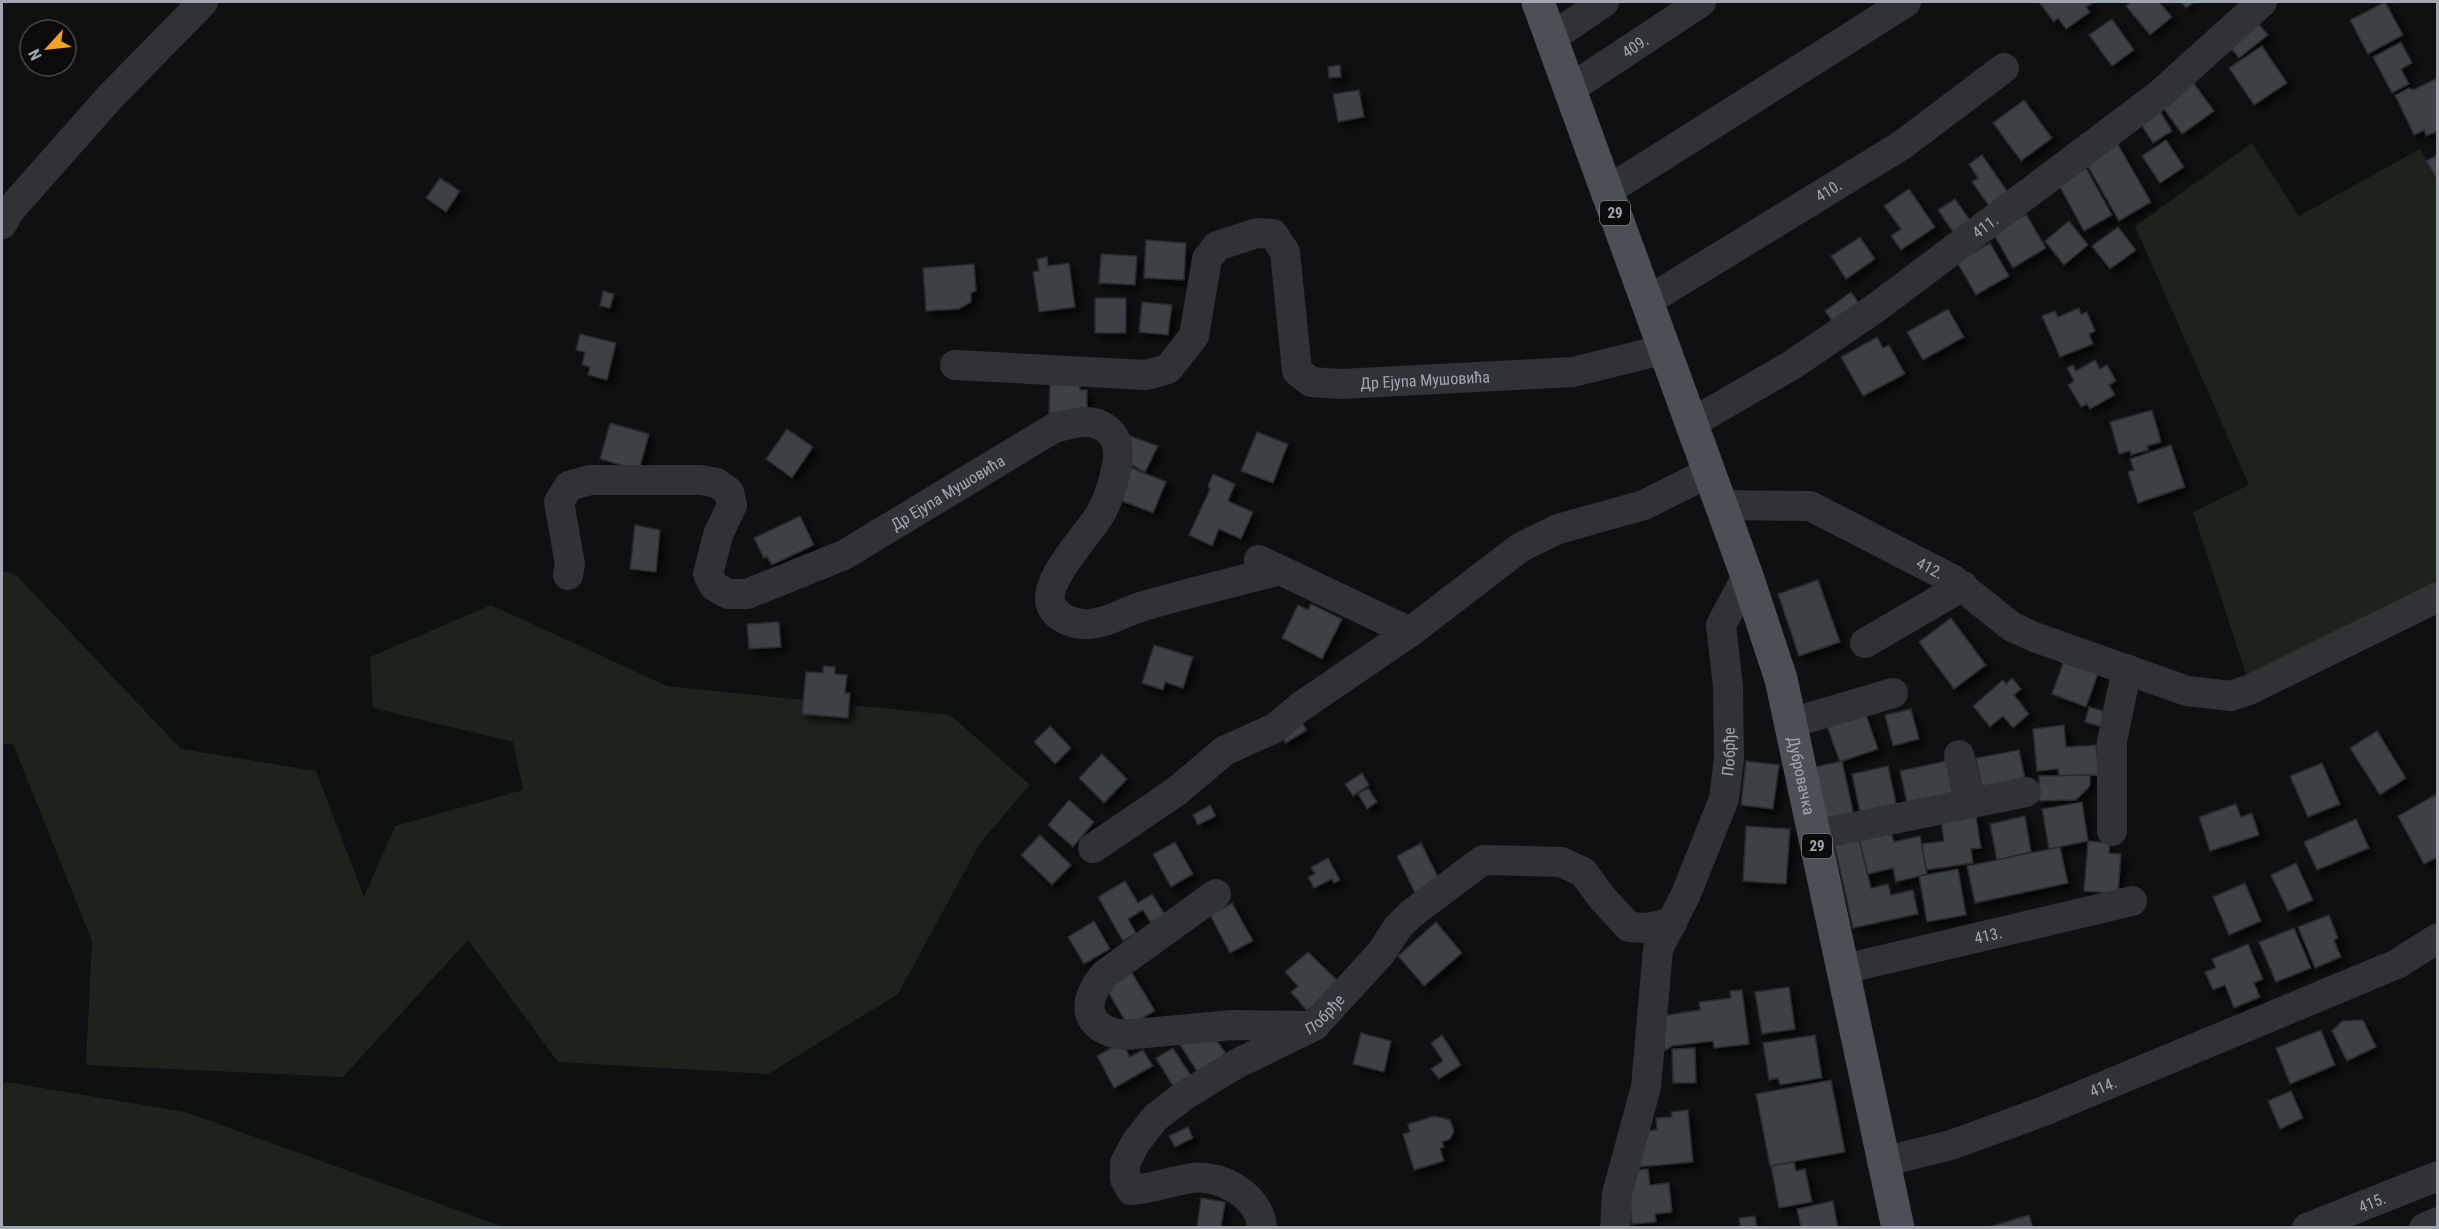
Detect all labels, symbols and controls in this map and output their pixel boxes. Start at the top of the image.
north arrow [18,18,78,78]
street label: 409. [1618,30,1652,61]
text: N [24,46,46,63]
street label: 410. [1812,175,1845,206]
road number: 29 [1600,201,1630,225]
street label: 411. [1968,210,2002,242]
street label: Др Ејупа Мушовића [1360,367,1490,392]
street label: Др Ејупа Мушовића [887,451,1008,534]
street label: 412. [1913,553,1947,583]
street label: Побрђе [1717,727,1739,777]
street label: Дубровачка [1784,735,1819,816]
road number: 29 [1802,834,1832,858]
street label: 413. [1972,923,2004,947]
street label: Побрђе [1302,990,1348,1038]
street label: 414. [2086,1072,2120,1101]
street label: 415. [2356,1188,2389,1216]

